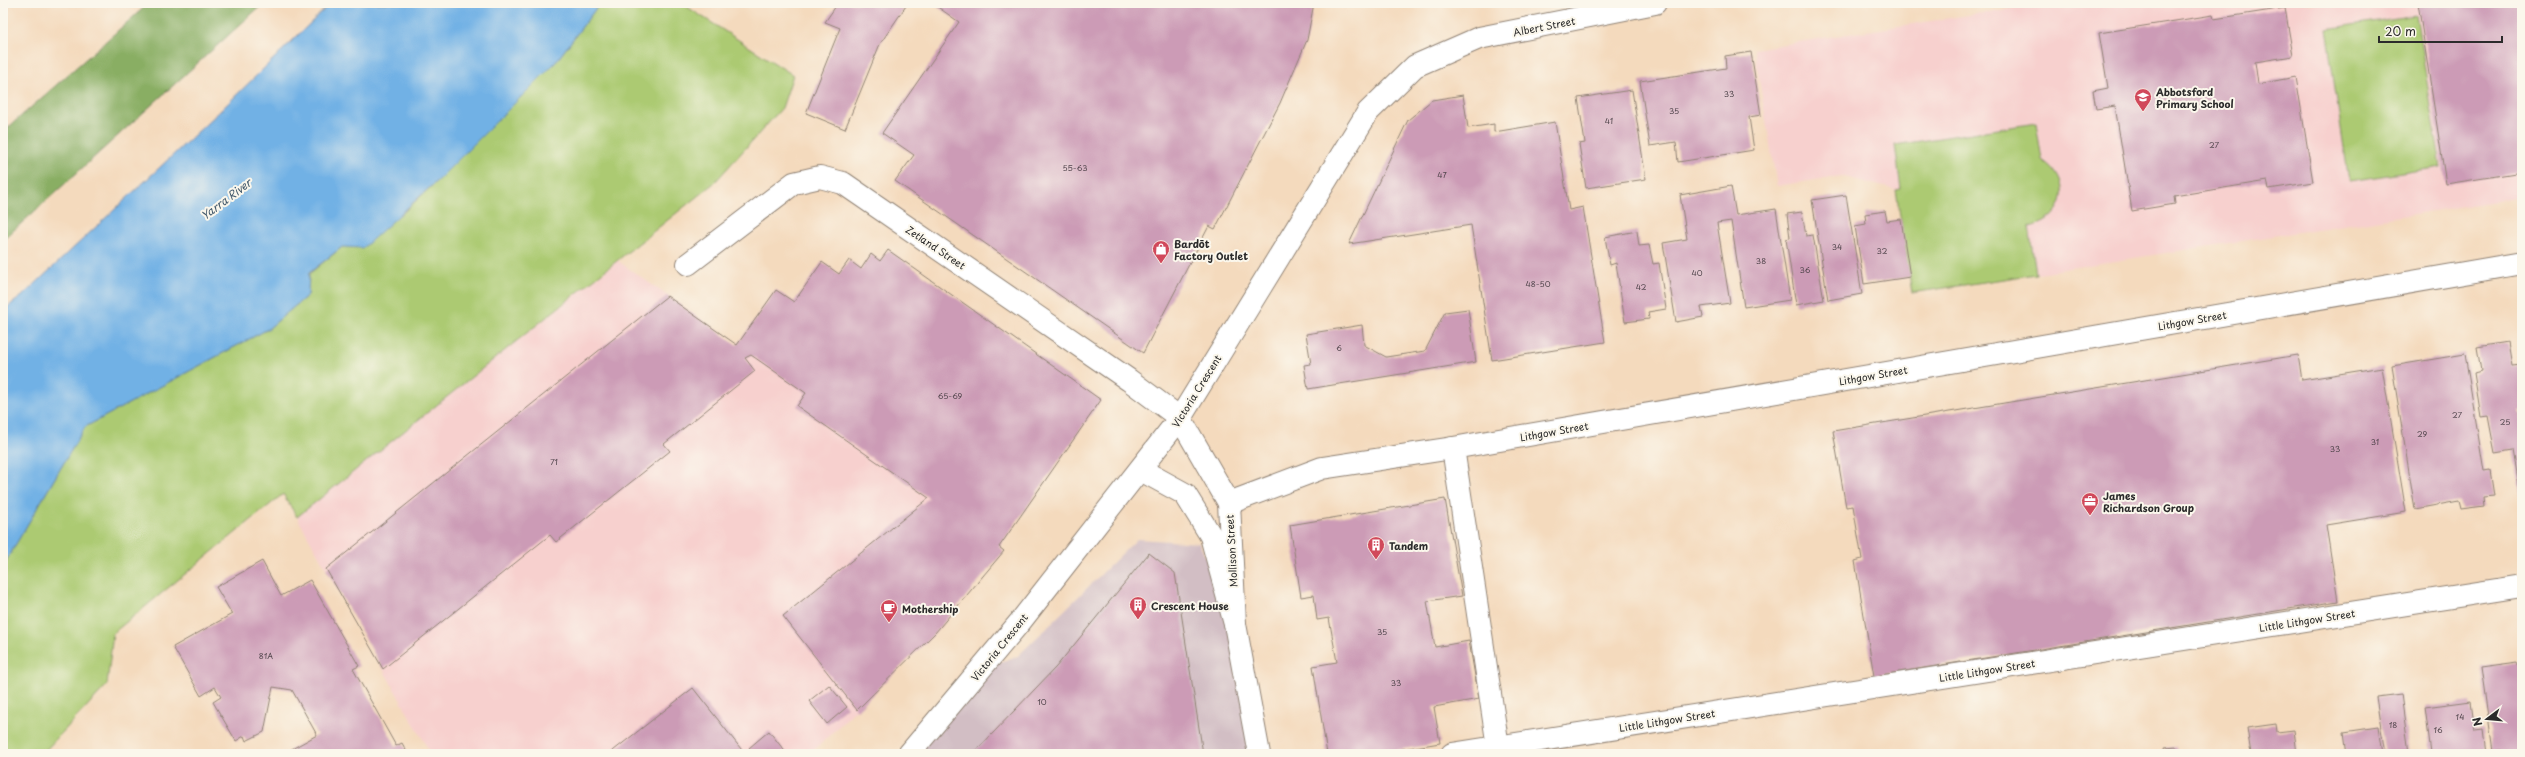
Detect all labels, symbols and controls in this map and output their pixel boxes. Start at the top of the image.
street label: Albert Street [1512,13,1576,39]
scale bar [2379,18,2502,44]
text: 20 m [2385,22,2416,40]
place label: Abbotsford Primary School [2155,84,2234,111]
school or university icon: Abbotsford Primary School [2133,87,2153,112]
house number: 33 [1724,88,1734,100]
house number: 35 [1669,105,1679,117]
house number: 41 [1605,115,1613,127]
house number: 27 [2209,139,2219,151]
house number: 55-63 [1063,162,1087,174]
house number: 47 [1437,169,1447,181]
water label: Yarra River [197,173,256,224]
street label: Zetland Street [903,221,969,273]
place label: Bardōt Factory Outlet [1174,236,1248,263]
shop icon: Bardōt Factory Outlet [1151,239,1171,264]
house number: 34 [1832,241,1842,253]
house number: 32 [1877,245,1888,257]
house number: 38 [1756,255,1766,267]
house number: 36 [1800,264,1811,276]
house number: 40 [1691,267,1703,279]
house number: 48-50 [1525,278,1551,290]
house number: 42 [1636,281,1647,293]
street label: Lithgow Street [2157,307,2227,333]
house number: 6 [1336,342,1342,354]
street label: Victoria Crescent [1168,352,1224,430]
street label: Lithgow Street [1838,362,1908,388]
house number: 65-69 [938,390,963,402]
house number: 27 [2452,409,2462,421]
house number: 25 [2500,416,2510,428]
street label: Lithgow Street [1519,418,1589,444]
house number: 29 [2417,428,2427,440]
house number: 31 [2371,436,2379,448]
house number: 33 [2330,443,2340,455]
house number: 71 [550,456,558,468]
place label: James Richardson Group [2103,488,2194,515]
office icon: James Richardson Group [2080,491,2100,516]
street label: Mollison Street [1222,514,1240,588]
building icon: Tandem [1366,535,1386,560]
place label: Tandem [1389,538,1428,553]
building icon: Crescent House [1128,595,1148,620]
cafe icon: Mothership [879,598,899,623]
place label: Crescent House [1151,598,1229,613]
place label: Mothership [902,601,958,616]
street label: Little Lithgow Street [2258,605,2356,635]
street label: Victoria Crescent [967,610,1031,684]
house number: 35 [1377,626,1387,638]
house number: 81A [259,650,273,662]
street label: Little Lithgow Street [1938,655,2036,685]
house number: 33 [1391,677,1401,689]
house number: 10 [1037,696,1047,708]
north arrow [2467,699,2507,739]
street label: Little Lithgow Street [1618,705,1716,735]
house number: 14 [2456,711,2464,723]
text: N [2467,715,2486,728]
house number: 18 [2389,719,2397,731]
house number: 16 [2433,724,2443,736]

